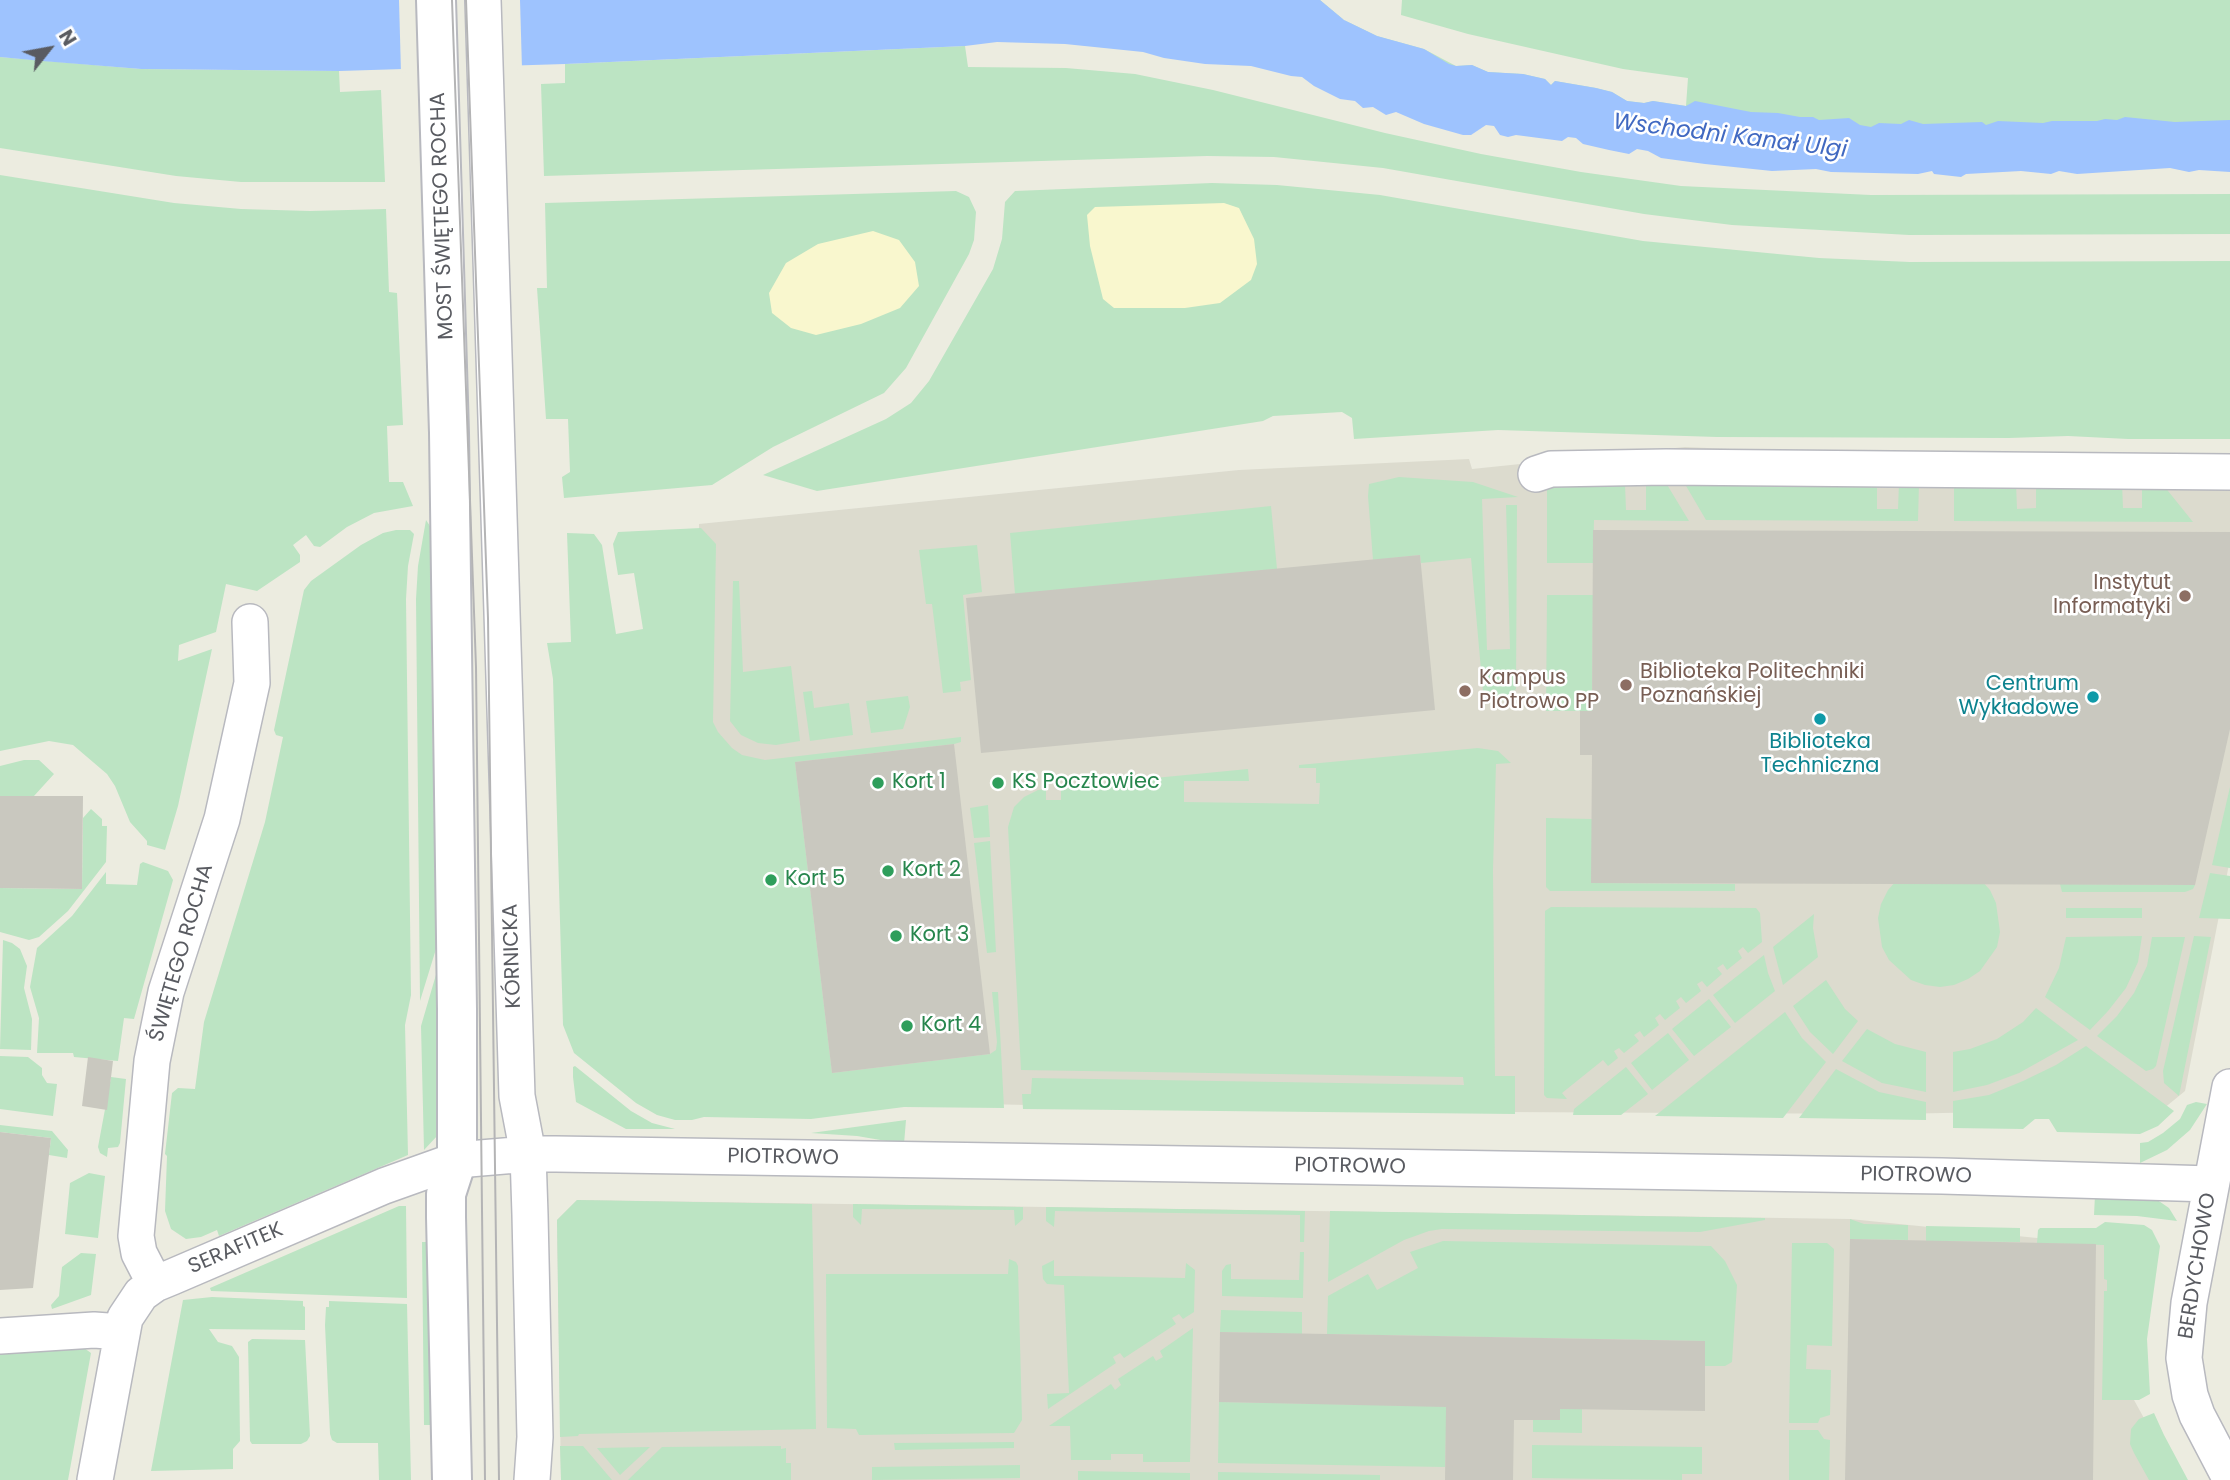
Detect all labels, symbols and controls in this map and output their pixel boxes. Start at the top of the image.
north arrow [14,14,84,84]
text: N [52,25,83,51]
street label: MOST ŚWIĘTEGO ROCHA [426,92,460,340]
water label: Wschodni Kanał Ulgi [1612,109,1848,165]
place label: Instytut Informatyki [2053,571,2171,621]
marker: Instytut Informatyki [2177,588,2193,604]
place label: Biblioteka Politechniki Poznańskiej [1640,660,1865,710]
place label: Kampus Piotrowo PP [1479,666,1599,716]
place label: Centrum Wykładowe [1959,672,2079,722]
marker: Biblioteka Politechniki Poznańskiej [1618,677,1634,693]
marker: Kampus Piotrowo PP [1457,683,1473,699]
marker: Centrum Wykładowe [2085,689,2101,705]
marker: Biblioteka Techniczna [1812,711,1828,727]
place label: Biblioteka Techniczna [1760,730,1880,780]
place label: Kort 1 [892,770,946,796]
place label: KS Pocztowiec [1012,770,1160,796]
marker: Kort 1 [870,775,886,791]
marker: KS Pocztowiec [990,775,1006,791]
place label: Kort 2 [902,858,961,884]
street label: ŚWIĘTEGO ROCHA [145,861,219,1045]
marker: Kort 2 [880,863,896,879]
place label: Kort 5 [785,867,845,893]
marker: Kort 5 [763,872,779,888]
street label: KÓRNICKA [499,903,527,1009]
place label: Kort 3 [910,923,969,949]
marker: Kort 3 [888,928,904,944]
place label: Kort 4 [921,1013,981,1039]
marker: Kort 4 [899,1018,915,1034]
street label: PIOTROWO [727,1144,839,1172]
street label: PIOTROWO [1294,1153,1406,1181]
street label: PIOTROWO [1860,1162,1972,1190]
street label: BERDYCHOWO [2174,1191,2222,1341]
street label: SERAFITEK [185,1218,287,1280]

